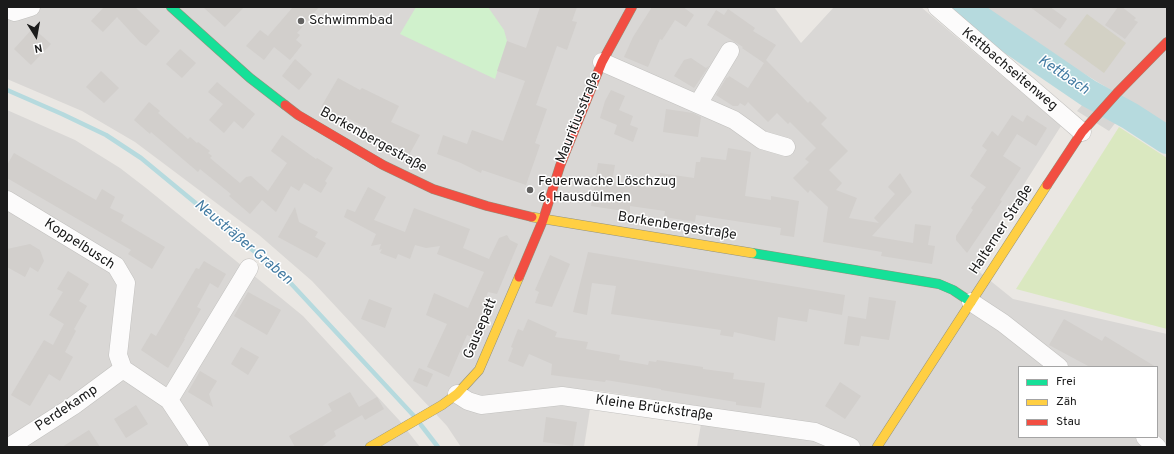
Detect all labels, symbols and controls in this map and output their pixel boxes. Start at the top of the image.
place label: Schwimmbad [309,13,393,29]
north arrow [16,16,56,56]
marker: Schwimmbad [296,16,306,26]
street label: Kettbachseitenweg [957,25,1061,115]
text: N [33,40,44,55]
water label: Kettbach [1034,52,1092,100]
street label: Mauritiusstraße [553,70,605,166]
street label: Borkenbergestraße [316,105,430,177]
place label: Feuerwache Löschzug 6, Hausdülmen [538,174,676,206]
street label: Halterner Straße [967,182,1037,278]
marker: Feuerwache Löschzug 6, Hausdülmen [525,185,535,195]
water label: Neusträßer Graben [190,197,296,289]
street label: Borkenbergestraße [616,209,738,245]
street label: Koppelbusch [41,216,117,274]
street label: Gausepatt [461,296,501,362]
legend [1018,366,1158,438]
text: Frei [1056,374,1076,390]
street label: Perdekamp [33,382,101,436]
street label: Kleine Brückstraße [594,392,714,426]
text: Zäh [1056,394,1077,410]
text: Stau [1056,414,1081,430]

